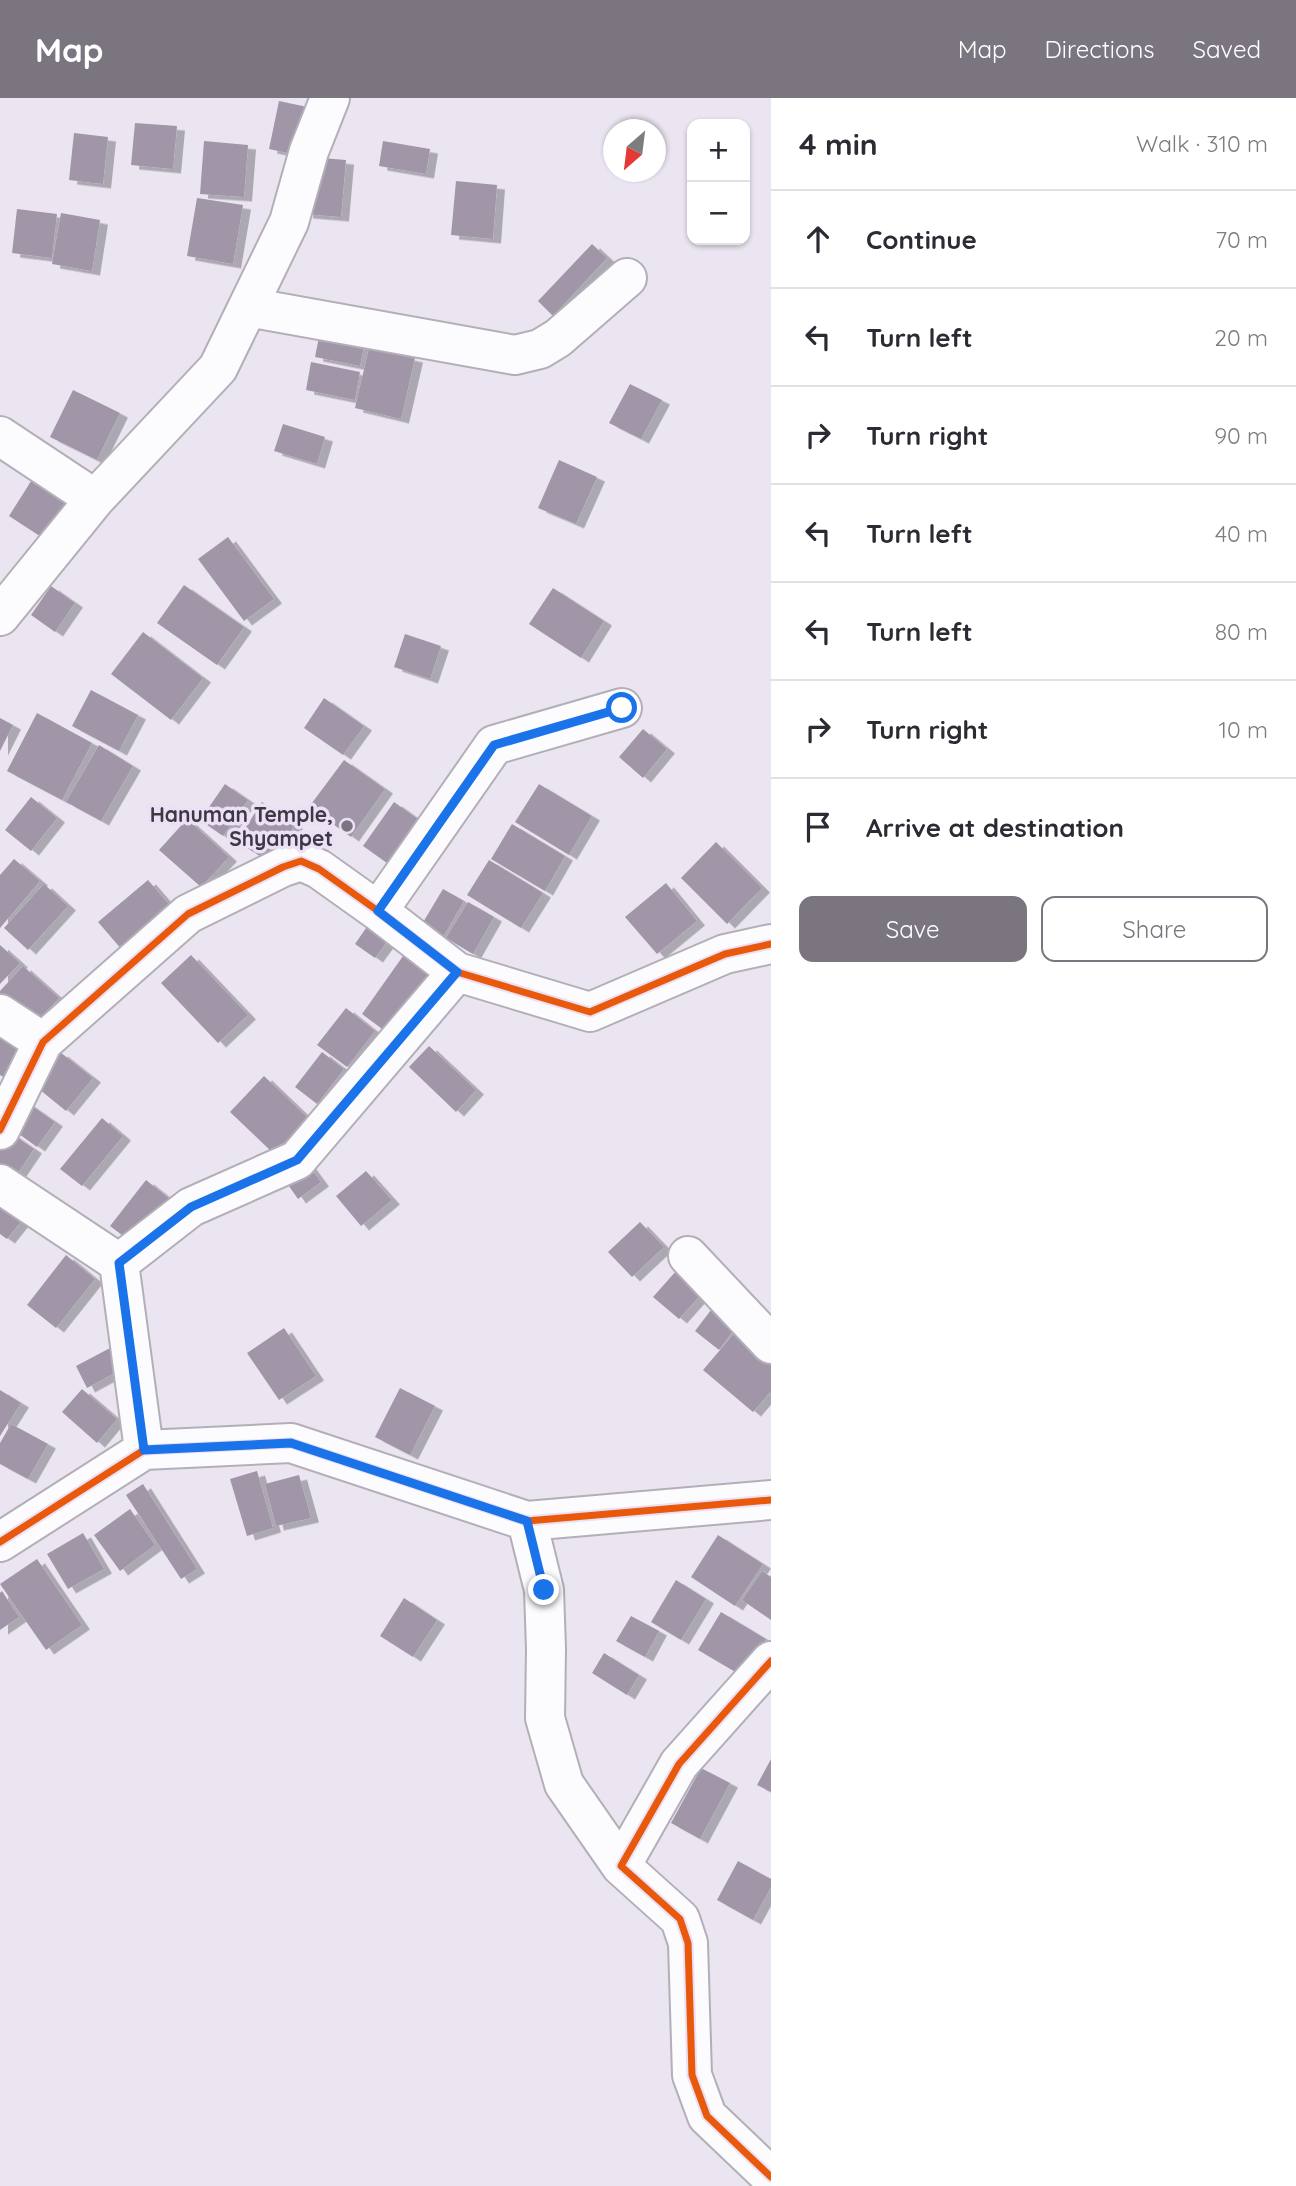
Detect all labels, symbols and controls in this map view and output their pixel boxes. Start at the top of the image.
text: Map [35,29,103,70]
text: Map [958,34,1007,64]
text: Directions [1045,34,1155,64]
text: Saved [1193,34,1261,64]
north arrow [603,119,666,182]
map controls [687,119,750,245]
button: + [687,119,750,182]
text: 4 min [799,125,878,163]
text: Walk · 310 m [1136,129,1268,158]
button: − [687,182,750,245]
icon: ahead [799,220,837,258]
text: Continue [866,223,977,256]
text: 70 m [1215,225,1268,254]
icon: left [799,318,837,356]
text: Turn left [866,321,973,354]
text: 20 m [1214,323,1268,352]
icon: right [799,416,837,454]
text: Turn right [866,419,988,452]
text: 90 m [1214,421,1268,450]
icon: left [799,514,837,552]
text: Turn left [866,517,973,550]
text: 40 m [1215,519,1268,548]
icon: left [799,612,837,650]
text: Turn left [866,615,973,648]
text: 80 m [1215,617,1268,646]
route start [606,692,637,723]
icon: right [799,710,837,748]
text: Turn right [866,713,988,746]
text: 10 m [1219,715,1268,744]
place label: Hanuman Temple, Shyampet [150,801,333,851]
icon: arrive [799,808,837,846]
text: Arrive at destination [866,811,1124,844]
marker: Hanuman Temple, Shyampet [339,818,355,834]
button: Save [799,896,1027,962]
button: Share [1041,896,1268,962]
route end [528,1574,559,1605]

